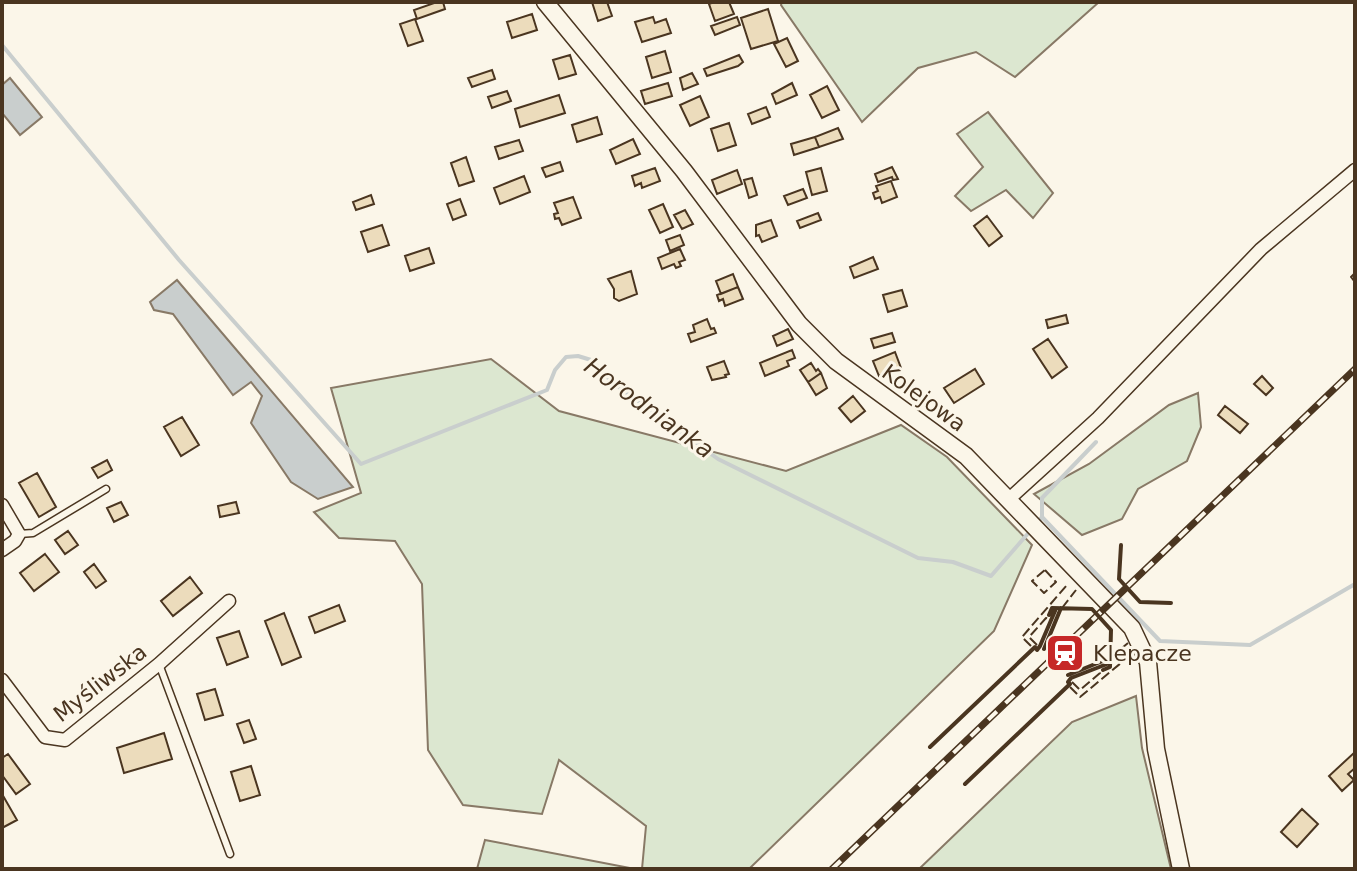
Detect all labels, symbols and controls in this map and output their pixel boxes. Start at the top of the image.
water label: Horodnianka [579,352,719,464]
street label: Kolejowa [877,359,971,437]
station icon: Klepacze [1044,632,1086,674]
street label: Myśliwska [49,639,151,727]
place label: Klepacze [1093,641,1192,666]

